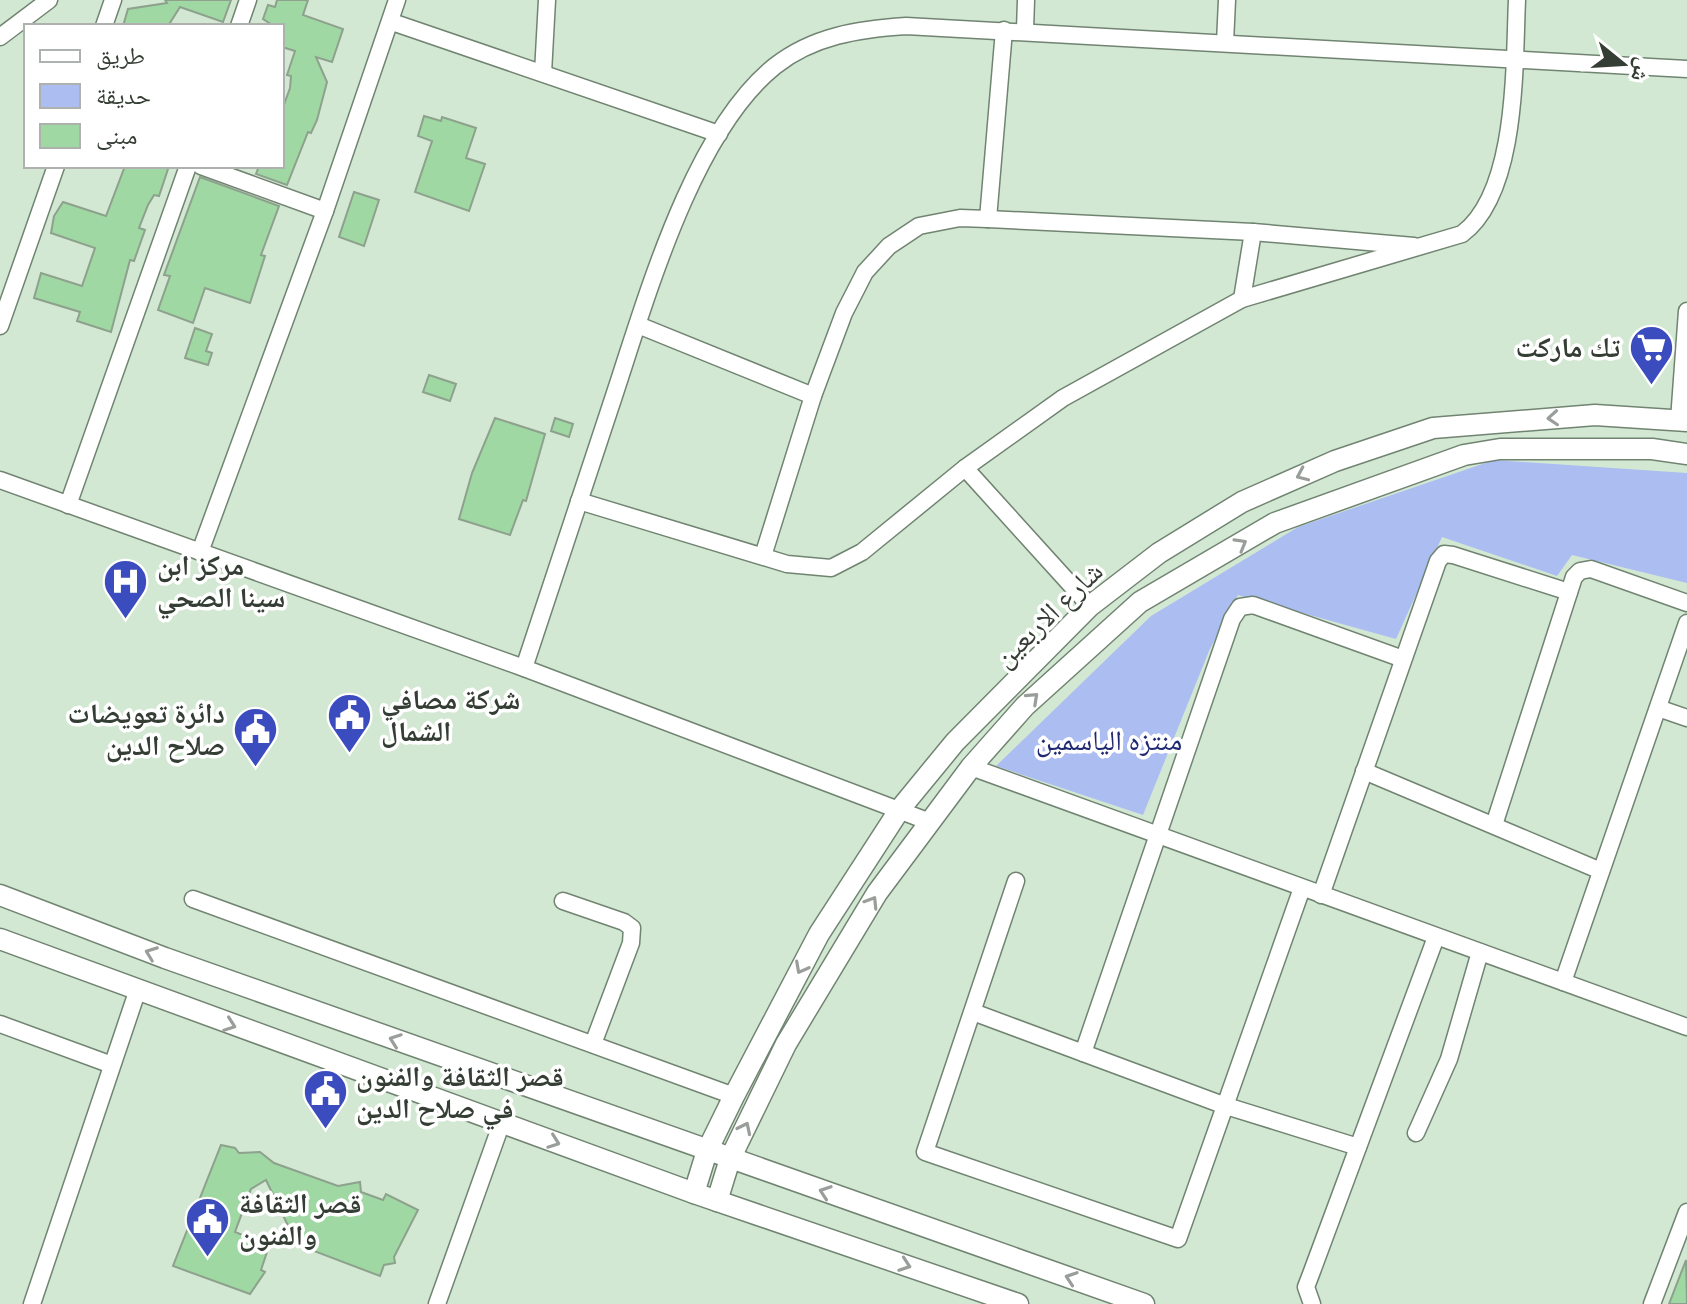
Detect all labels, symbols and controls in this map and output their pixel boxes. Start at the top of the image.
legend [24,24,284,168]
north arrow [1583,24,1663,104]
text: طريق [96,43,145,73]
text: ش [1623,54,1656,85]
text: حديقة [96,83,151,113]
text: مبنى [96,123,137,153]
supermarket icon: تك ماركت [1627,323,1675,386]
place label: تك ماركت [1515,332,1620,368]
one-way arrow [1546,409,1559,426]
one-way arrow [1296,466,1310,482]
one-way arrow [1232,538,1247,554]
place label: مركز ابن سينا الصحي [157,550,285,620]
street label: شارع الاربعين [988,555,1112,677]
hospital icon: مركز ابن سينا الصحي [102,557,150,620]
place label: شركة مصافي الشمال [381,684,520,752]
public building icon: شركة مصافي الشمال [326,691,374,754]
one-way arrow [1024,694,1039,708]
place label: دائرة تعويضات صلاح الدين [67,698,225,766]
public building icon: دائرة تعويضات صلاح الدين [232,705,280,768]
park label: منتزه الياسمين [1036,725,1182,761]
one-way arrow [862,896,877,910]
one-way arrow [144,946,158,963]
one-way arrow [796,959,811,974]
one-way arrow [223,1016,237,1032]
one-way arrow [389,1034,403,1050]
place label: قصر الثقافة والفنون في صلاح الدين [356,1061,564,1131]
public building icon: قصر الثقافة والفنون في صلاح الدين [301,1068,349,1131]
one-way arrow [736,1122,751,1137]
one-way arrow [546,1132,560,1148]
one-way arrow [819,1186,833,1202]
place label: قصر الثقافة والفنون [239,1188,361,1256]
public building icon: قصر الثقافة والفنون [184,1195,232,1258]
one-way arrow [897,1256,911,1272]
one-way arrow [1065,1271,1079,1288]

